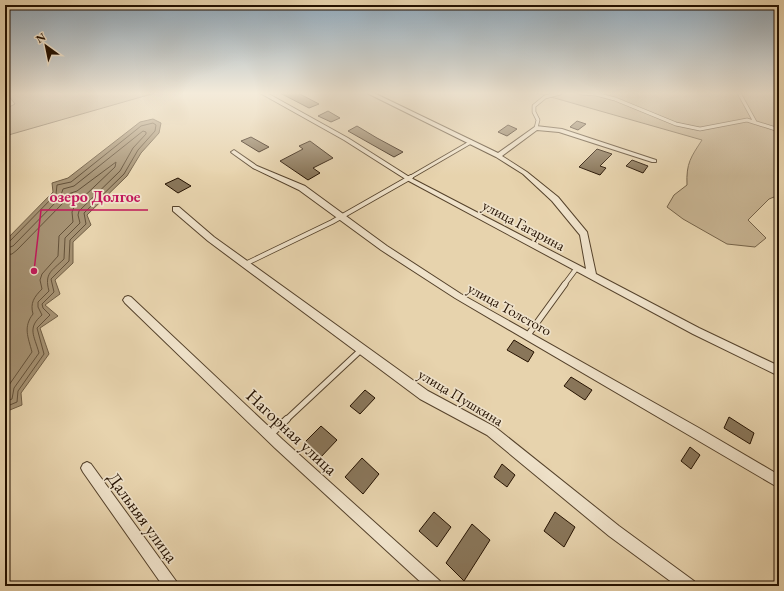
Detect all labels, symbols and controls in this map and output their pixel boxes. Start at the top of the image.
north arrow [26,26,66,66]
text: N [33,29,48,46]
callout: озеро Долгое [41,182,148,210]
text: озеро Долгое [49,186,141,207]
street label: улица Гагарина [479,195,569,255]
street label: улица Толстого [465,278,555,340]
street label: улица Пушкина [415,364,507,430]
street label: Нагорная улица [242,384,343,481]
street label: Дальняя улица [102,467,184,568]

